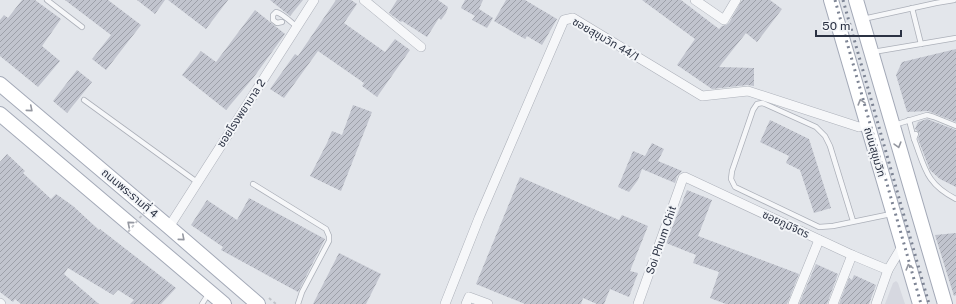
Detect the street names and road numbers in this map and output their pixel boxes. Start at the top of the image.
street label: ซอยสุขุมวิท 44/1 [570,15,641,64]
street label: ซอยโรงพยาบาล 2 [215,76,268,149]
street label: ถนนสุขุมวิท [861,126,888,179]
street label: ถนนพระรามที่ 4 [99,164,162,220]
street label: Soi Phum Chit [644,204,678,276]
street label: ซอยภูมิจิตร [760,208,811,241]

